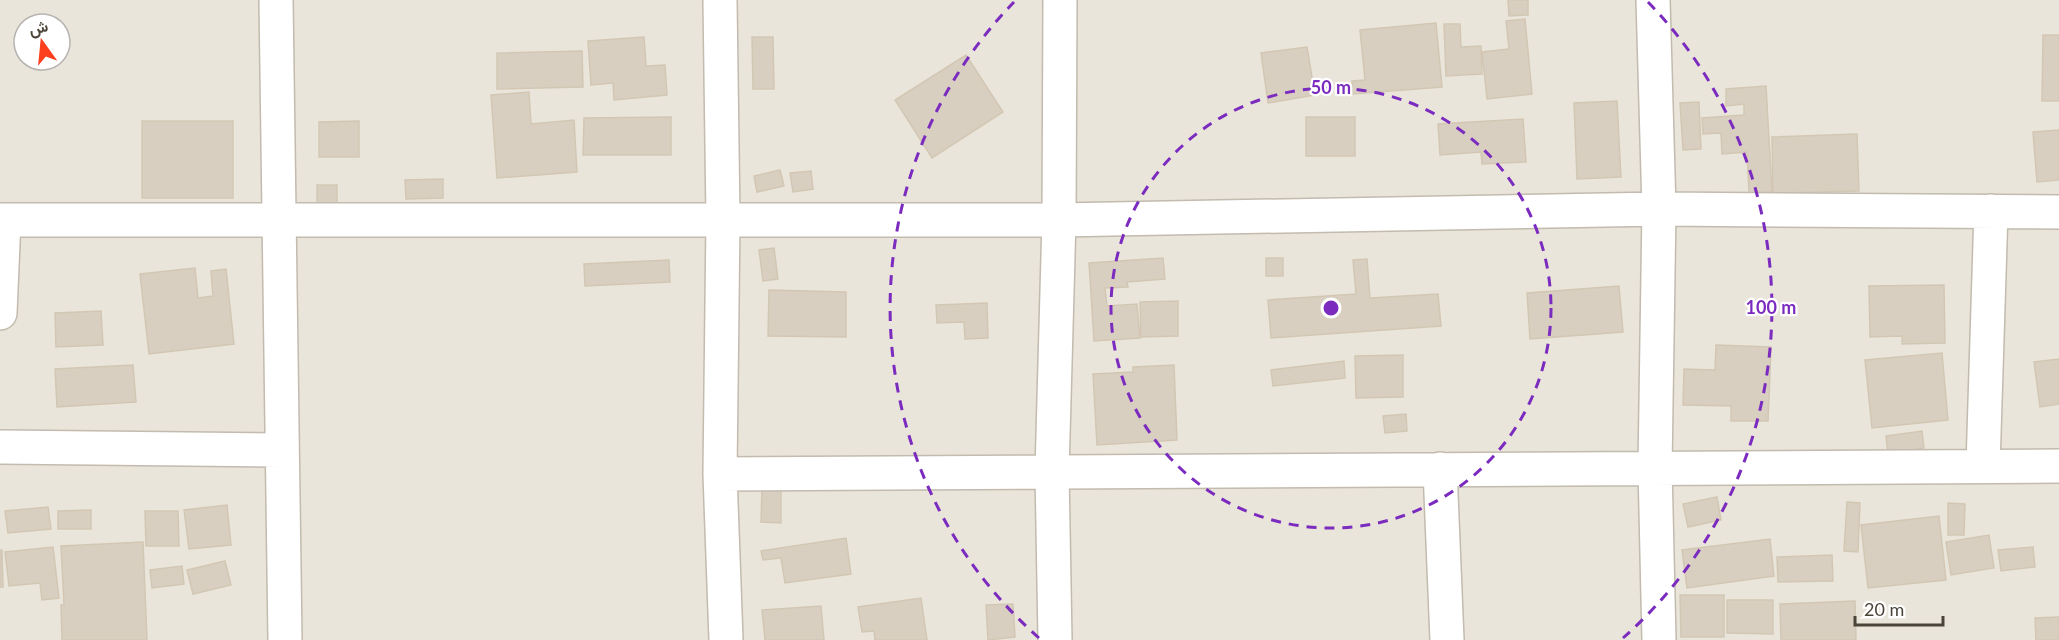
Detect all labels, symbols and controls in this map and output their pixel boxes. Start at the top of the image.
north arrow [12,12,72,72]
text: ش [26,15,50,40]
text: 50 m [1311,76,1351,98]
text: 100 m [1746,296,1796,318]
centre of rings [1321,298,1341,318]
scale bar [1855,589,1944,627]
text: 20 m [1864,598,1904,620]

